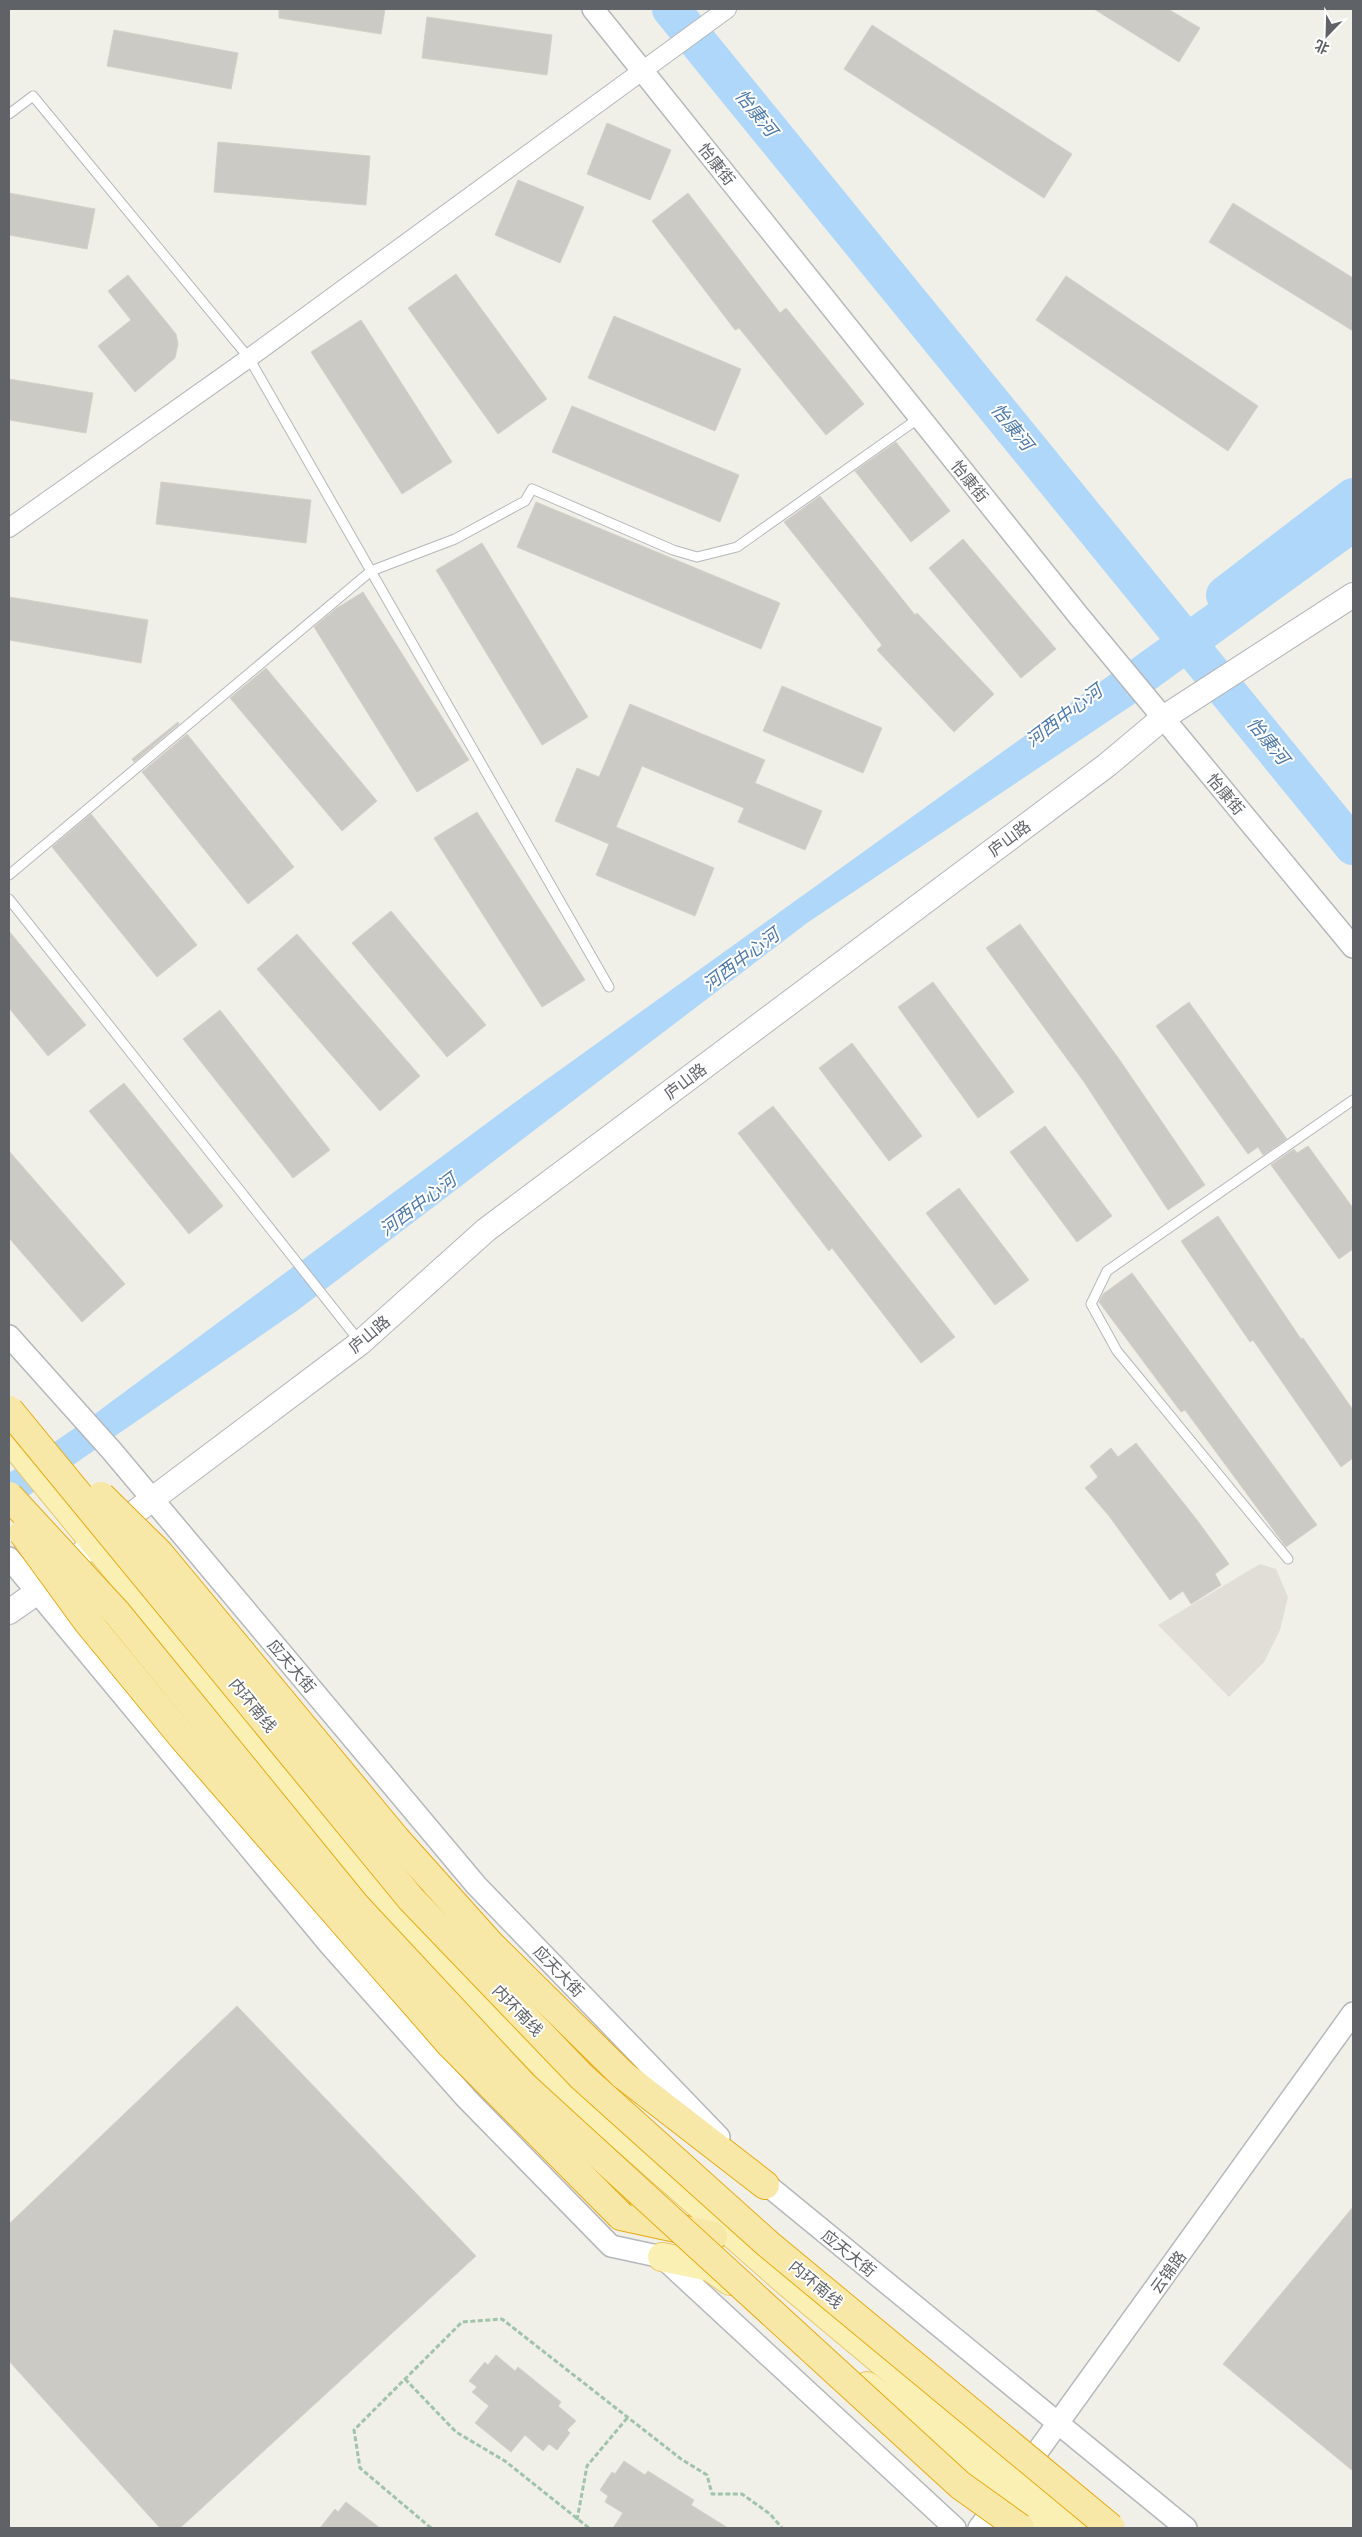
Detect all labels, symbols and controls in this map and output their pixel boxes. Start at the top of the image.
north arrow [1302,10,1352,60]
text: 北 [1312,36,1332,58]
water label: 怡康河 [730,85,783,143]
street label: 怡康街 [694,140,739,189]
water label: 怡康河 [986,399,1039,457]
street label: 怡康街 [947,457,992,506]
water label: 河西中心河 [1021,678,1109,752]
water label: 怡康河 [1242,713,1295,771]
street label: 怡康街 [1203,770,1248,819]
street label: 庐山路 [984,816,1034,860]
water label: 河西中心河 [698,922,786,996]
street label: 庐山路 [660,1059,710,1103]
water label: 河西中心河 [375,1167,463,1241]
street label: 庐山路 [345,1312,394,1357]
street label: 应天大街 [264,1636,319,1697]
street label: 内环南线 [225,1674,280,1736]
street label: 应天大街 [530,1942,588,2001]
street label: 内环南线 [489,1981,547,2040]
street label: 应天大街 [818,2226,880,2281]
street label: 云锦路 [1147,2247,1190,2297]
street label: 内环南线 [785,2257,846,2312]

